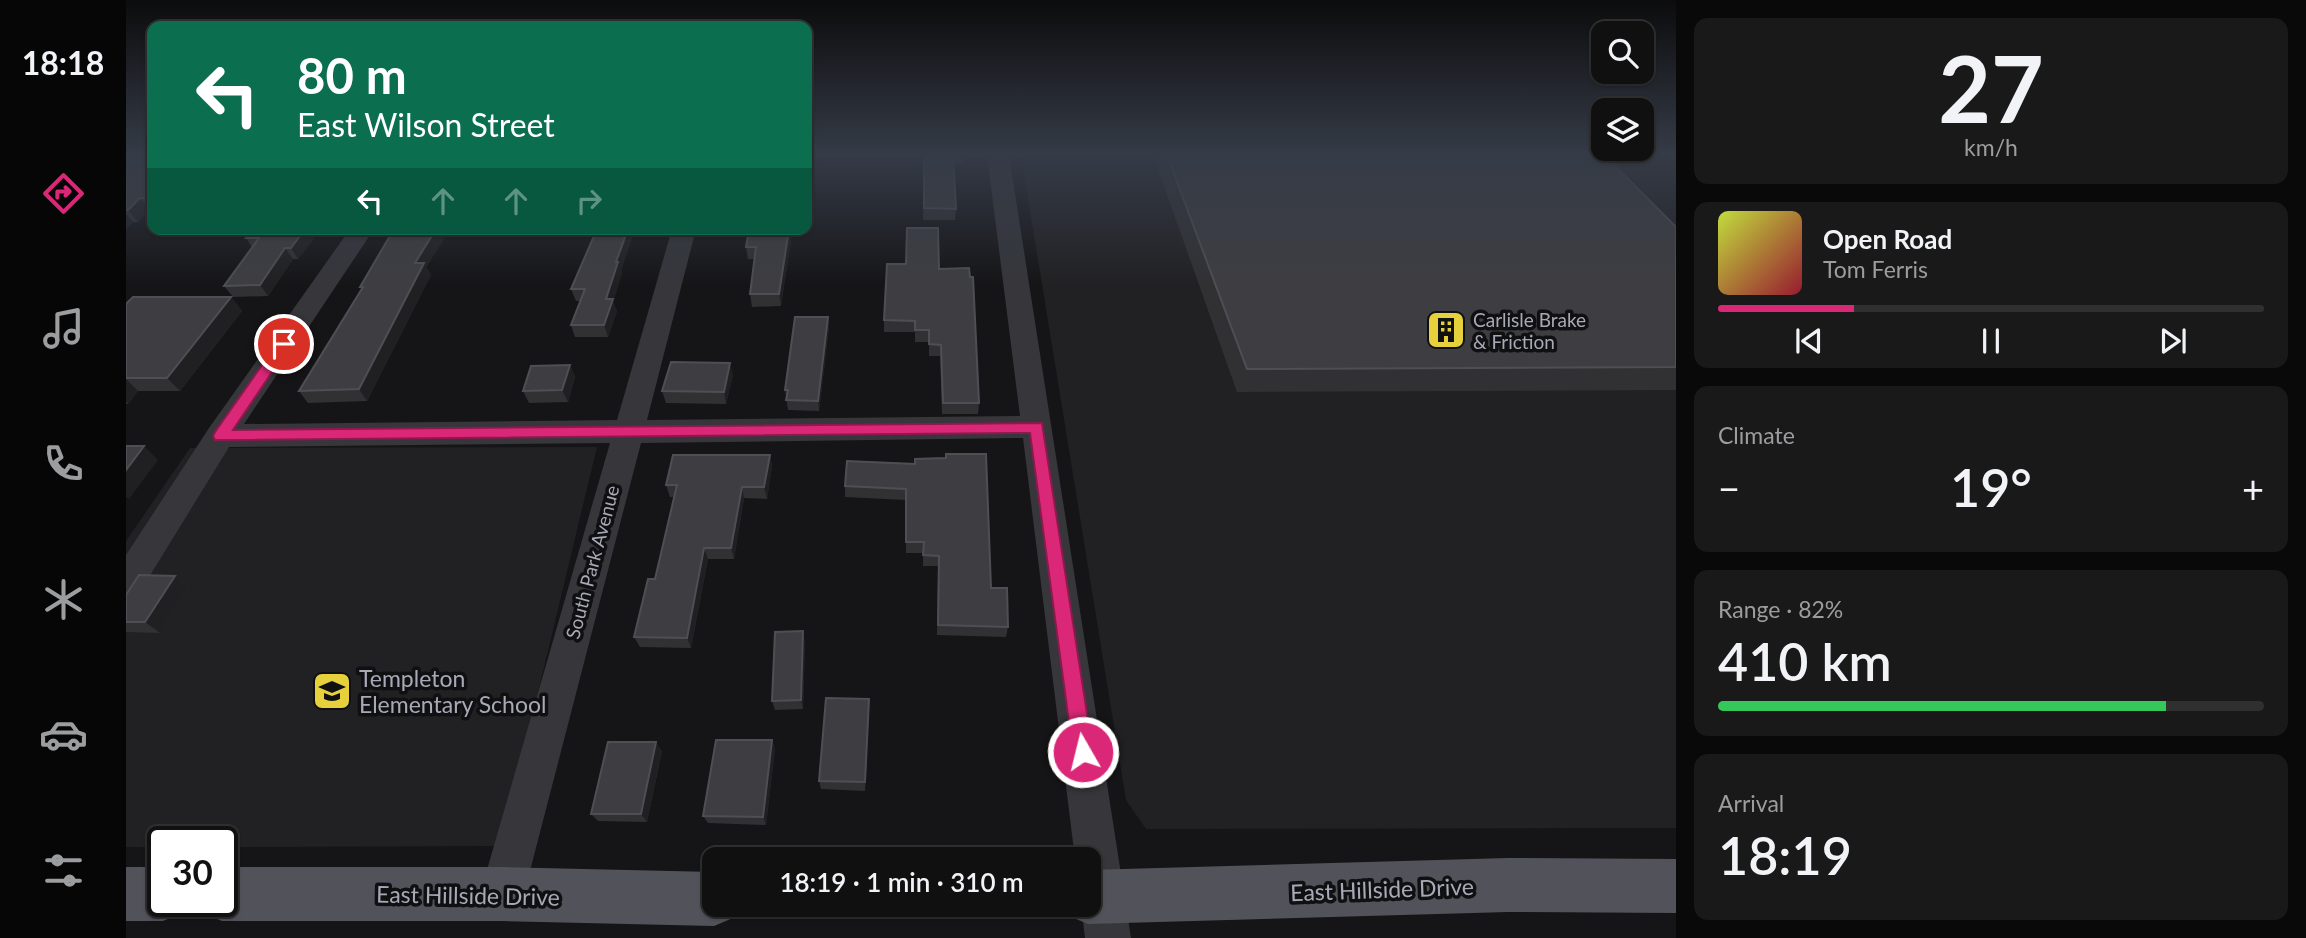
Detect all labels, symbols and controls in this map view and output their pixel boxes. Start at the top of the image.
map controls [1591,21,1654,161]
button: search [1591,21,1654,84]
text: 27 [1938,33,2044,142]
text: 18:18 [22,43,104,82]
text: 80 m [297,46,407,104]
icon: left [182,49,273,140]
button: layers [1591,98,1654,161]
text: East Wilson Street [297,105,555,144]
text: km/h [1964,133,2018,161]
icon: directions [39,169,88,218]
icon: left [351,182,389,220]
icon: ahead [424,182,462,220]
icon: ahead [497,182,535,220]
icon: right [570,182,608,220]
text: Open Road [1823,223,1952,255]
text: Tom Ferris [1823,255,1928,283]
icon: music [39,304,88,353]
place label: Carlisle Brake & Friction [1473,308,1586,353]
building icon: Carlisle Brake & Friction [1425,309,1467,351]
pin [254,314,314,374]
icon: previous [1790,322,1828,360]
icon: pause [1972,322,2010,360]
icon: next [2154,322,2192,360]
icon: arrive [265,325,303,363]
text: Climate [1718,421,1795,449]
icon: phone [39,439,88,488]
text: 19° [1950,456,2032,518]
text: − [1718,465,1740,511]
text: + [2242,465,2264,511]
street label: South Park Avenue [560,483,624,641]
icon: climate [39,575,88,624]
text: Range · 82% [1718,595,1843,623]
text: 410 km [1718,630,1892,692]
place label: Templeton Elementary School [359,664,546,718]
school or university icon: Templeton Elementary School [311,670,353,712]
icon: car [39,710,88,759]
position arrow [1046,715,1120,789]
text: Arrival [1718,789,1784,817]
text: 18:19 [1718,824,1852,886]
speed limit sign: 30 [147,826,238,917]
icon: filters [39,846,88,895]
text: 18:19 · 1 min · 310 m [779,866,1024,898]
street label: East Hillside Drive [1290,872,1474,906]
street label: East Hillside Drive [376,879,560,911]

